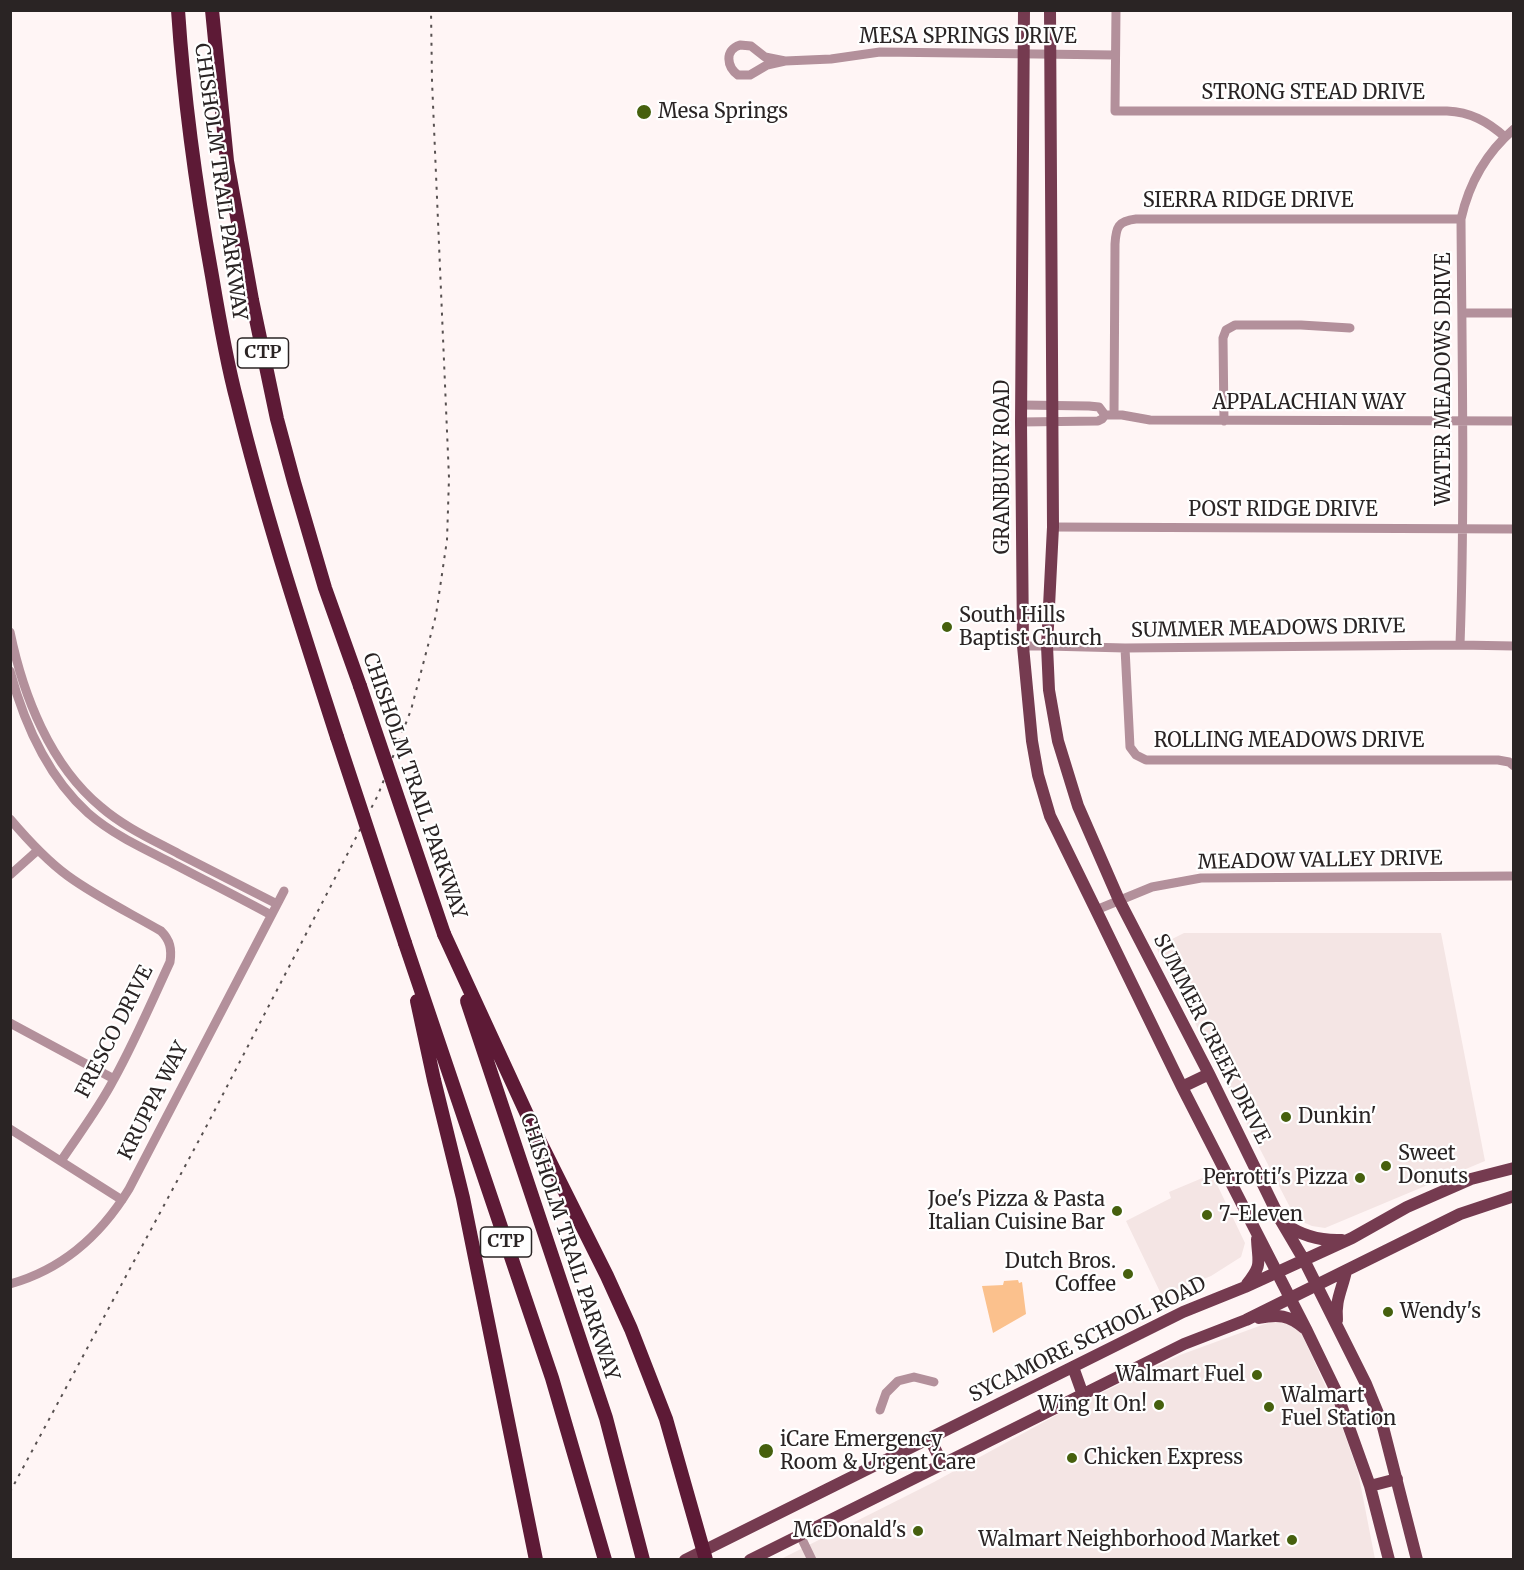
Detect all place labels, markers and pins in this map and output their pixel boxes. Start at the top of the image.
place label: Mesa Springs [658,100,788,124]
marker: Mesa Springs [635,103,653,121]
place label: South Hills Baptist Church [959,604,1102,651]
marker: South Hills Baptist Church [940,620,954,634]
place label: Dunkin' [1298,1105,1377,1129]
marker: Dunkin' [1279,1110,1293,1124]
place label: Sweet Donuts [1398,1142,1468,1189]
marker: Sweet Donuts [1379,1159,1393,1173]
place label: Perrotti's Pizza [1203,1166,1348,1190]
marker: Perrotti's Pizza [1353,1171,1367,1185]
place label: Joe's Pizza & Pasta Italian Cuisine Bar [928,1188,1105,1235]
place label: 7-Eleven [1219,1203,1303,1227]
marker: Joe's Pizza & Pasta Italian Cuisine Bar [1110,1204,1124,1218]
marker: 7-Eleven [1200,1208,1214,1222]
place label: Dutch Bros. Coffee [1005,1250,1116,1297]
marker: Dutch Bros. Coffee [1121,1267,1135,1281]
place label: Wendy's [1400,1300,1481,1324]
marker: Wendy's [1381,1305,1395,1319]
place label: Walmart Fuel [1116,1363,1245,1387]
marker: Walmart Fuel [1250,1368,1264,1382]
place label: Walmart Fuel Station [1281,1384,1396,1431]
place label: Wing It On! [1038,1393,1147,1417]
marker: Wing It On! [1152,1398,1166,1412]
marker: Walmart Fuel Station [1262,1400,1276,1414]
place label: iCare Emergency Room & Urgent Care [780,1428,976,1475]
marker: iCare Emergency Room & Urgent Care [757,1442,775,1460]
place label: Chicken Express [1084,1446,1243,1470]
marker: Chicken Express [1065,1451,1079,1465]
place label: McDonald's [793,1519,906,1543]
marker: McDonald's [911,1524,925,1538]
place label: Walmart Neighborhood Market [978,1528,1280,1552]
marker: Walmart Neighborhood Market [1285,1533,1299,1547]

